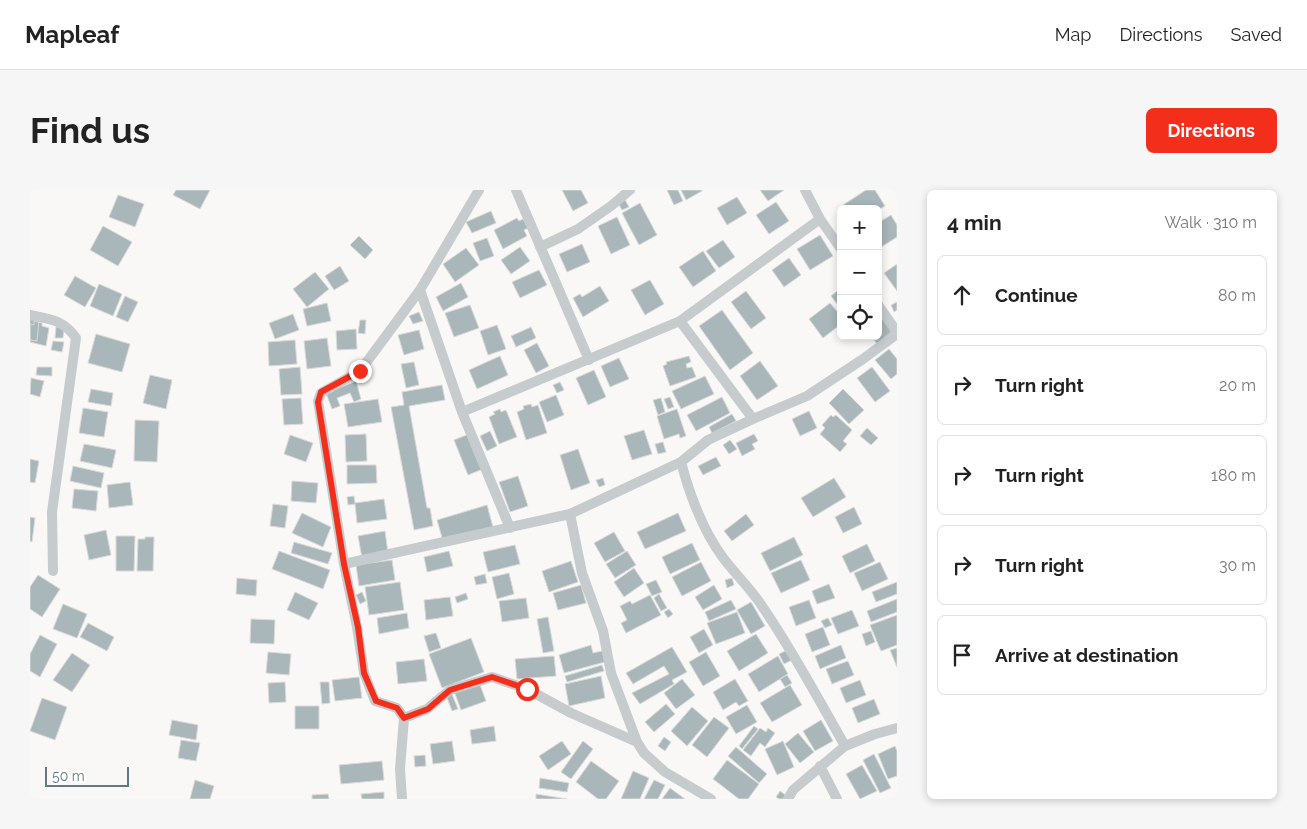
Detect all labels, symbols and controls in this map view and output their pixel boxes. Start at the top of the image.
text: Mapleaf [25,20,119,49]
text: Map [1055,24,1091,45]
text: Directions [1119,24,1203,45]
text: Saved [1231,24,1282,45]
button: Directions [1146,108,1277,153]
text: Find us [30,110,150,151]
map controls [837,205,882,340]
button: + [837,205,882,250]
text: 4 min [947,210,1002,235]
text: Walk · 310 m [1164,213,1257,232]
button: − [837,250,882,295]
icon: ahead [948,281,976,309]
text: Continue [995,284,1078,306]
text: 80 m [1218,286,1256,305]
button: locate [837,295,882,340]
route end [349,360,372,383]
icon: right [948,371,976,399]
text: Turn right [995,374,1084,396]
text: 20 m [1219,376,1256,395]
icon: right [948,461,976,489]
text: Turn right [995,464,1084,486]
text: 180 m [1211,466,1256,485]
icon: right [948,551,976,579]
text: Turn right [995,554,1084,576]
text: 30 m [1219,556,1256,575]
icon: arrive [948,641,976,669]
text: Arrive at destination [995,644,1179,666]
route start [516,678,539,701]
scale bar [45,764,129,787]
text: 50 m [52,768,85,784]

